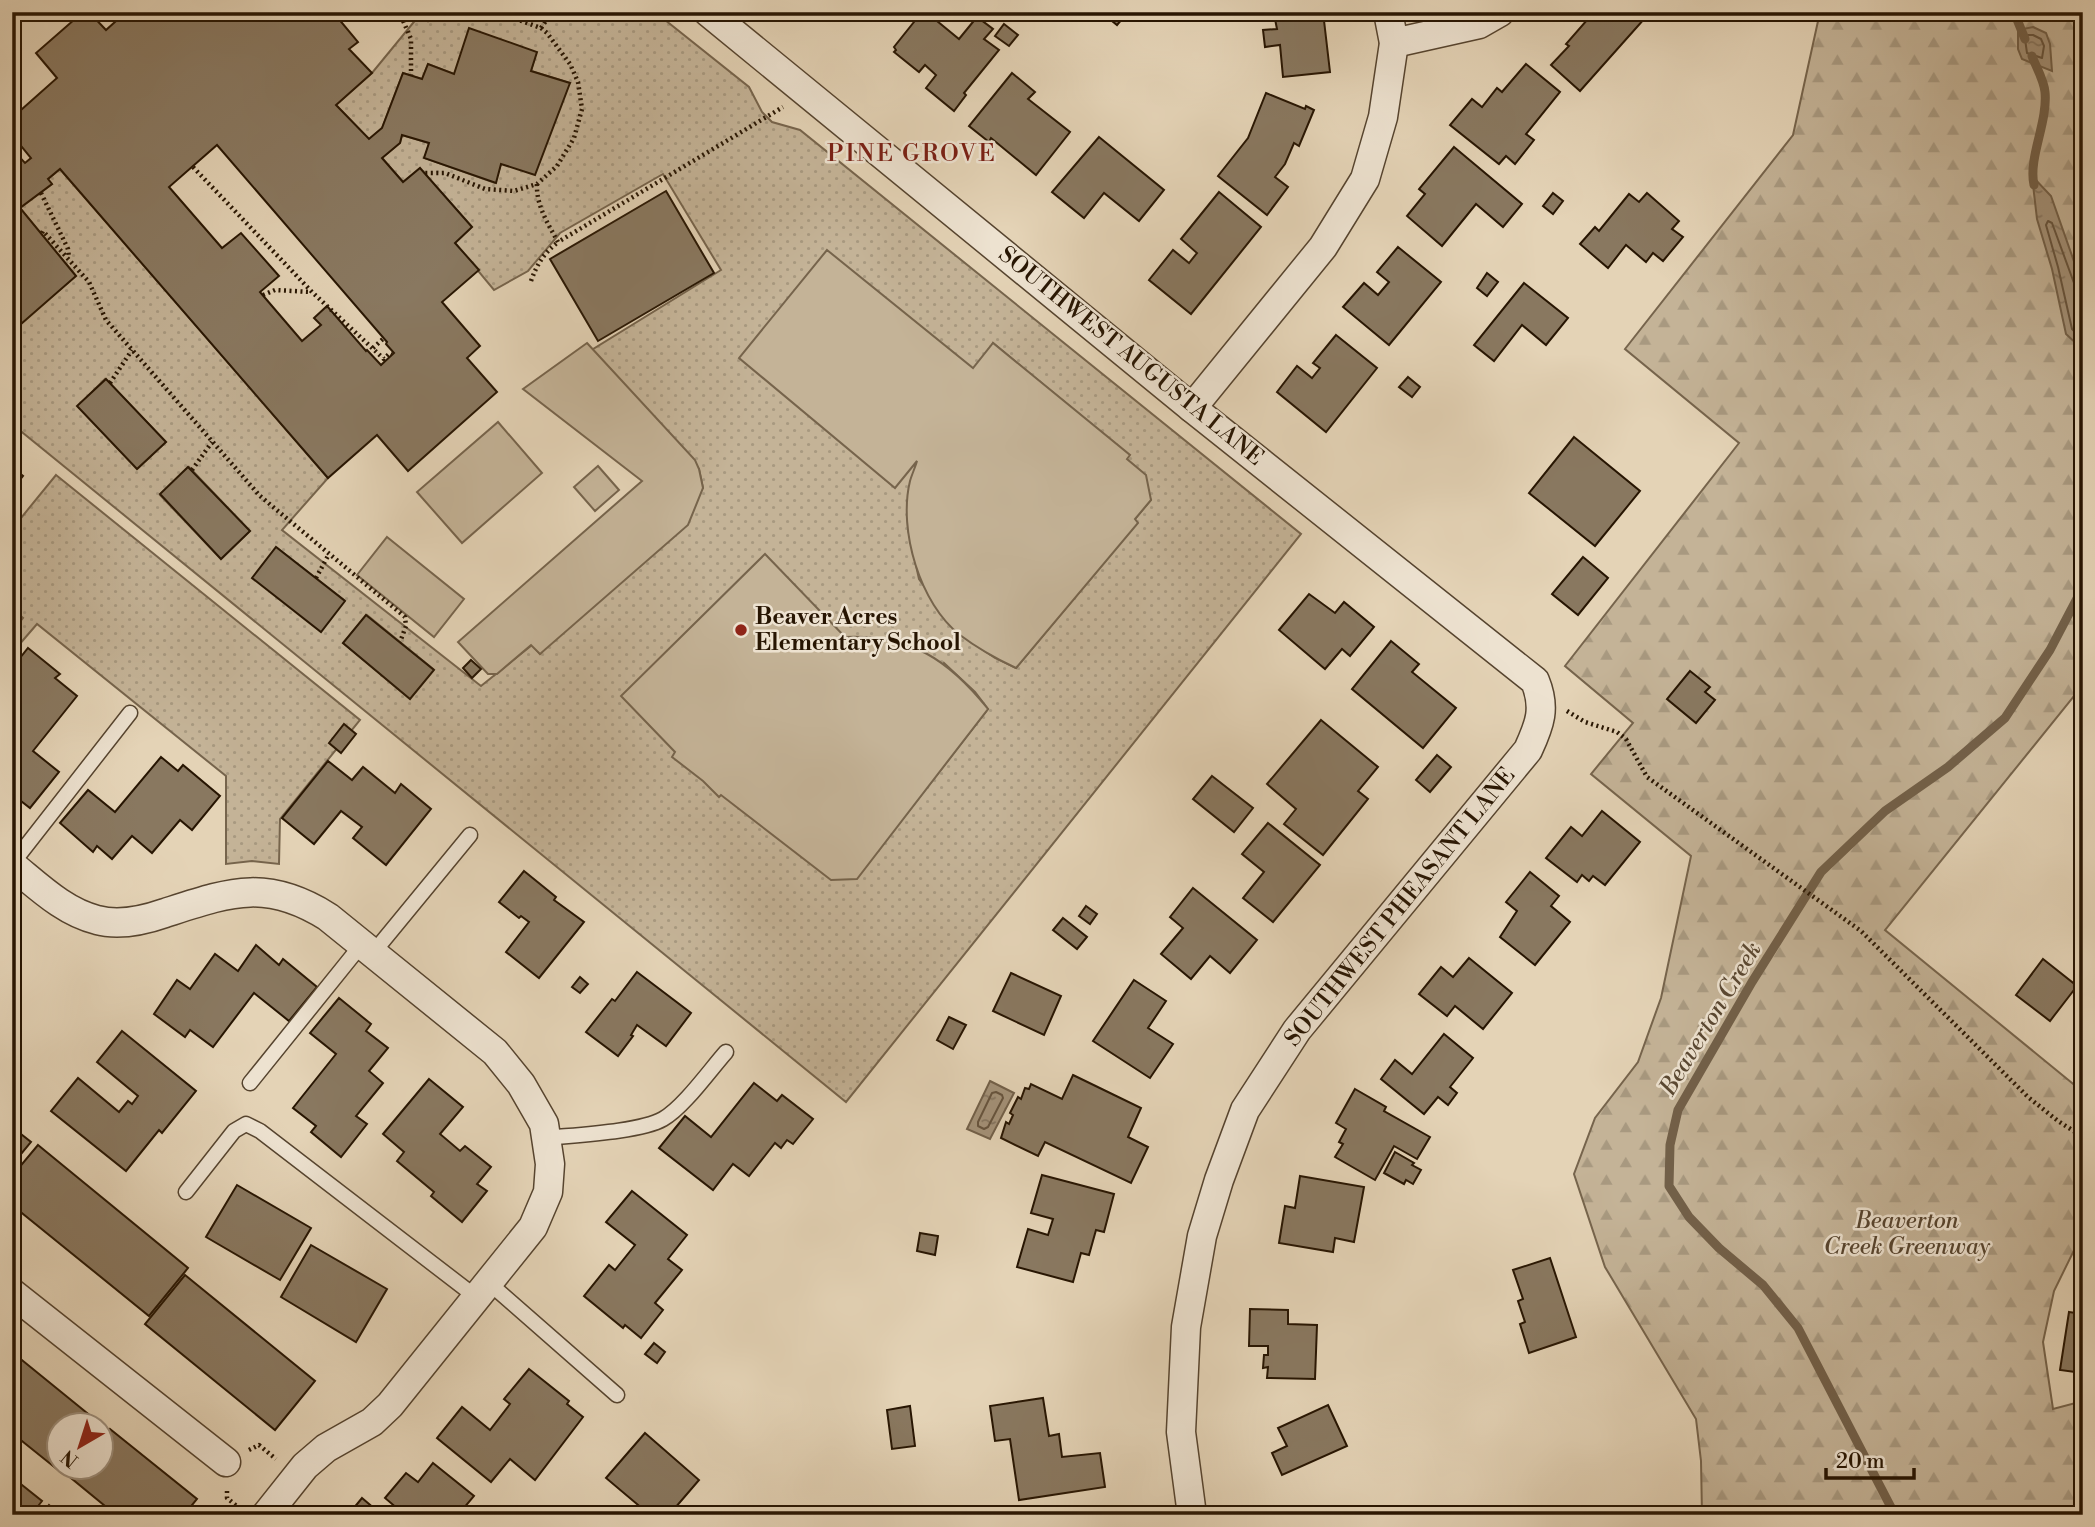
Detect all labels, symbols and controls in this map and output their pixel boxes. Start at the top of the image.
district label: PINE GROVE [827,139,997,169]
street label: SOUTHWEST AUGUSTA LANE [993,240,1269,472]
place label: Beaver Acres Elementary School [755,603,961,657]
marker: Beaver Acres Elementary School [733,622,749,638]
street label: SOUTHWEST PHEASANT LANE [1279,762,1521,1052]
water label: Beaverton Creek [1653,937,1769,1102]
park label: Beaverton Creek Greenway [1824,1207,1991,1261]
north arrow [46,1412,116,1482]
scale bar [1826,1436,1913,1480]
text: N [57,1444,83,1472]
text: 20 m [1836,1449,1885,1475]

